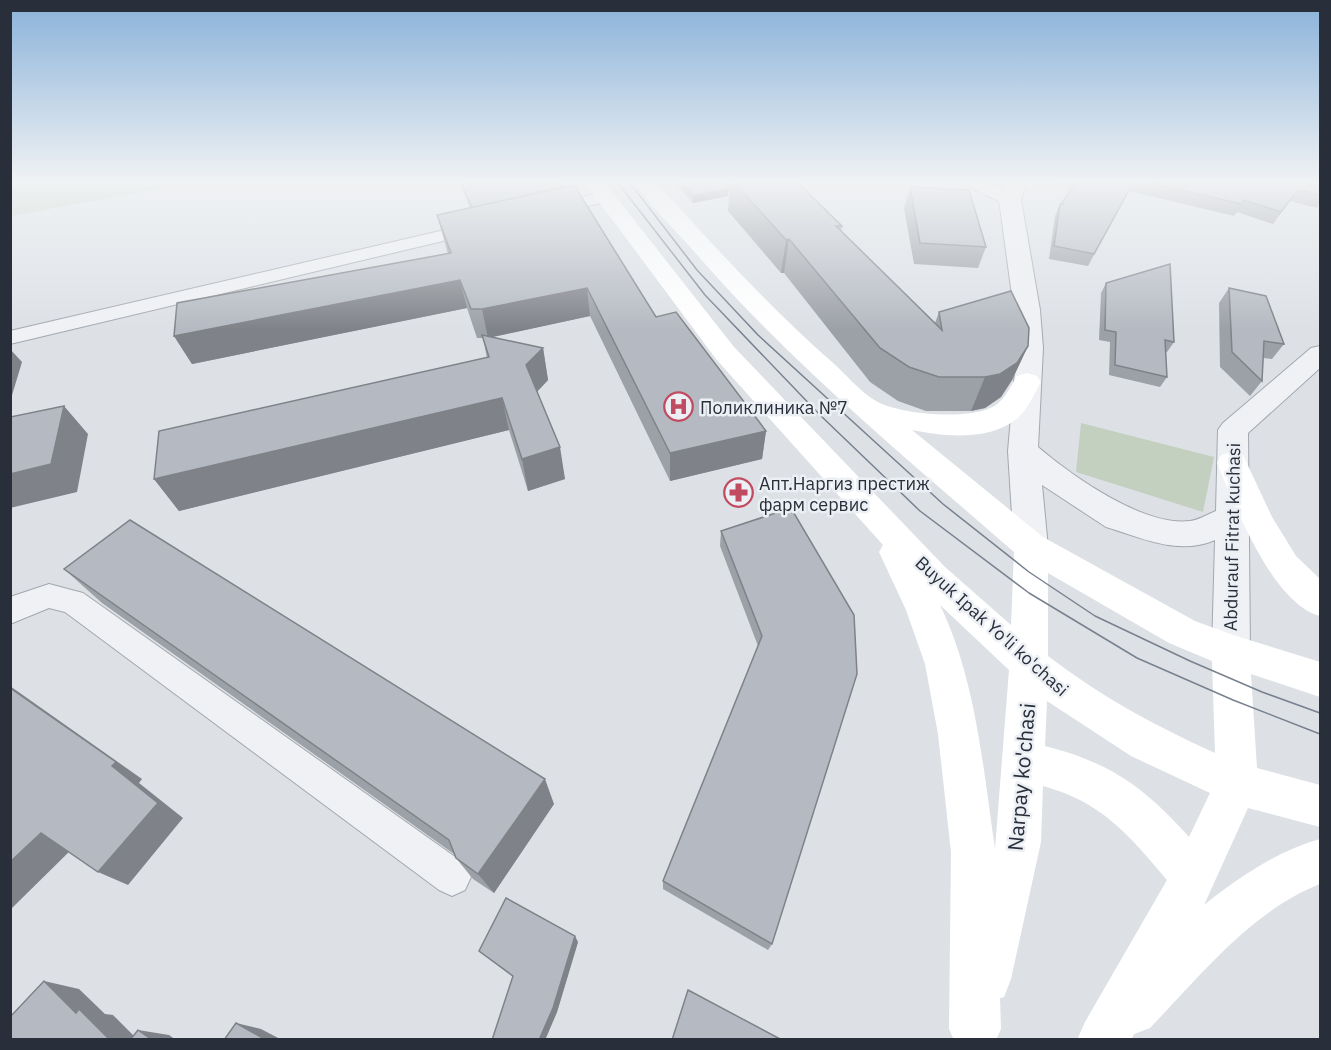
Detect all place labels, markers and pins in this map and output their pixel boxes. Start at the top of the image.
hospital icon: Поликлиника №7 [663,391,695,423]
place label: Поликлиника №7 [700,396,848,419]
place label: Апт.Наргиз престиж фарм сервис [759,472,930,516]
pharmacy icon: Апт.Наргиз престиж фарм сервис [722,477,754,509]

